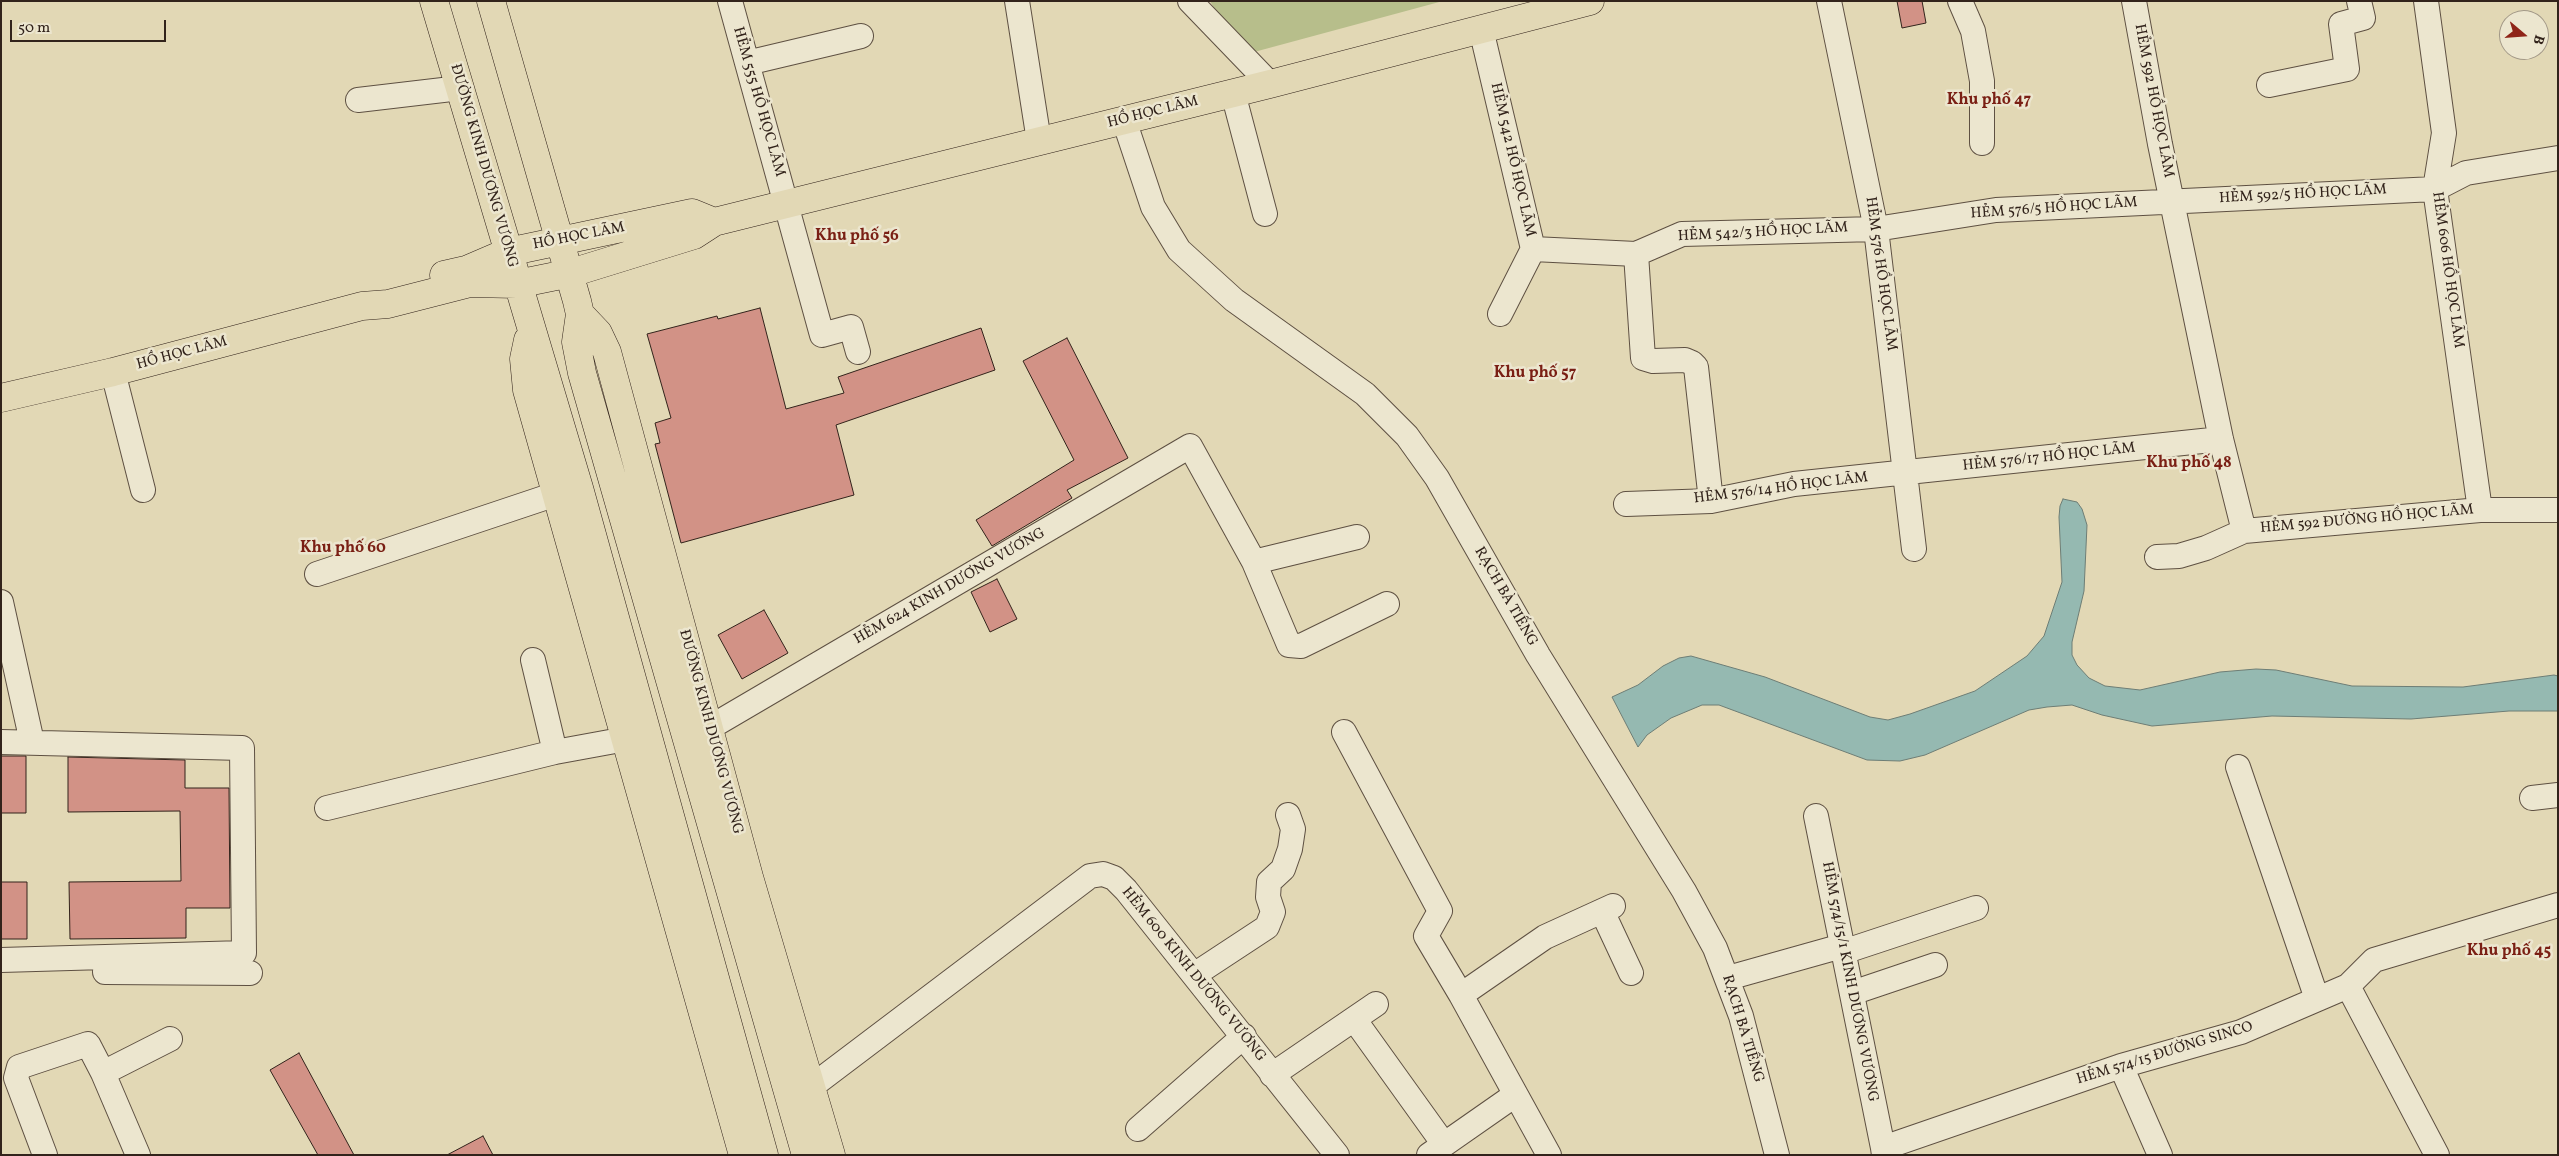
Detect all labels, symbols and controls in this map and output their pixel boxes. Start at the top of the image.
scale bar [12,10,169,42]
north arrow [2499,10,2549,60]
text: 50 m [18,18,50,39]
street label: HẺM 592 HỒ HỌC LÃM [2129,23,2177,179]
street label: HẺM 555 HỒ HỌC LÃM [728,25,788,179]
text: B [2527,32,2548,47]
street label: ĐƯỜNG KINH DƯƠNG VƯƠNG [445,62,521,270]
street label: HẺM 542 HỒ HỌC LÃM [1485,81,1539,239]
district label: Khu phố 47 [1947,91,2031,111]
street label: HỒ HỌC LÃM [1106,93,1200,133]
street label: HẺM 592/5 HỒ HỌC LÃM [2219,182,2387,208]
street label: HẺM 606 HỒ HỌC LÃM [2427,191,2467,349]
street label: HẺM 576/5 HỒ HỌC LÃM [1970,194,2138,224]
street label: HẺM 576 HỒ HỌC LÃM [1860,196,1900,352]
street label: HỒ HỌC LÃM [532,219,626,255]
street label: HẺM 542/3 HỒ HỌC LÃM [1677,220,1849,246]
district label: Khu phố 56 [815,227,899,247]
street label: HỒ HỌC LÃM [135,333,229,375]
district label: Khu phố 57 [1494,364,1576,384]
street label: HẺM 576/17 HỒ HỌC LÃM [1962,440,2136,476]
district label: Khu phố 48 [2146,454,2232,474]
street label: HẺM 576/14 HỒ HỌC LÃM [1693,469,1869,509]
street label: HẺM 592 ĐƯỜNG HỒ HỌC LÃM [2259,502,2475,538]
street label: HẺM 624 KINH DƯƠNG VƯƠNG [851,525,1049,649]
district label: Khu phố 60 [300,539,386,559]
street label: RẠCH BÀ TIẾNG [1469,544,1541,650]
street label: ĐƯỜNG KINH DƯƠNG VƯƠNG [674,628,746,836]
street label: HẺM 574/15/1 KINH DƯƠNG VƯƠNG [1817,860,1881,1104]
street label: HẺM 600 KINH DƯƠNG VƯƠNG [1117,884,1269,1066]
district label: Khu phố 45 [2467,942,2551,962]
street label: RẠCH BÀ TIẾNG [1717,973,1767,1085]
street label: HẺM 574/15 ĐƯỜNG SINCO [2075,1019,2255,1089]

